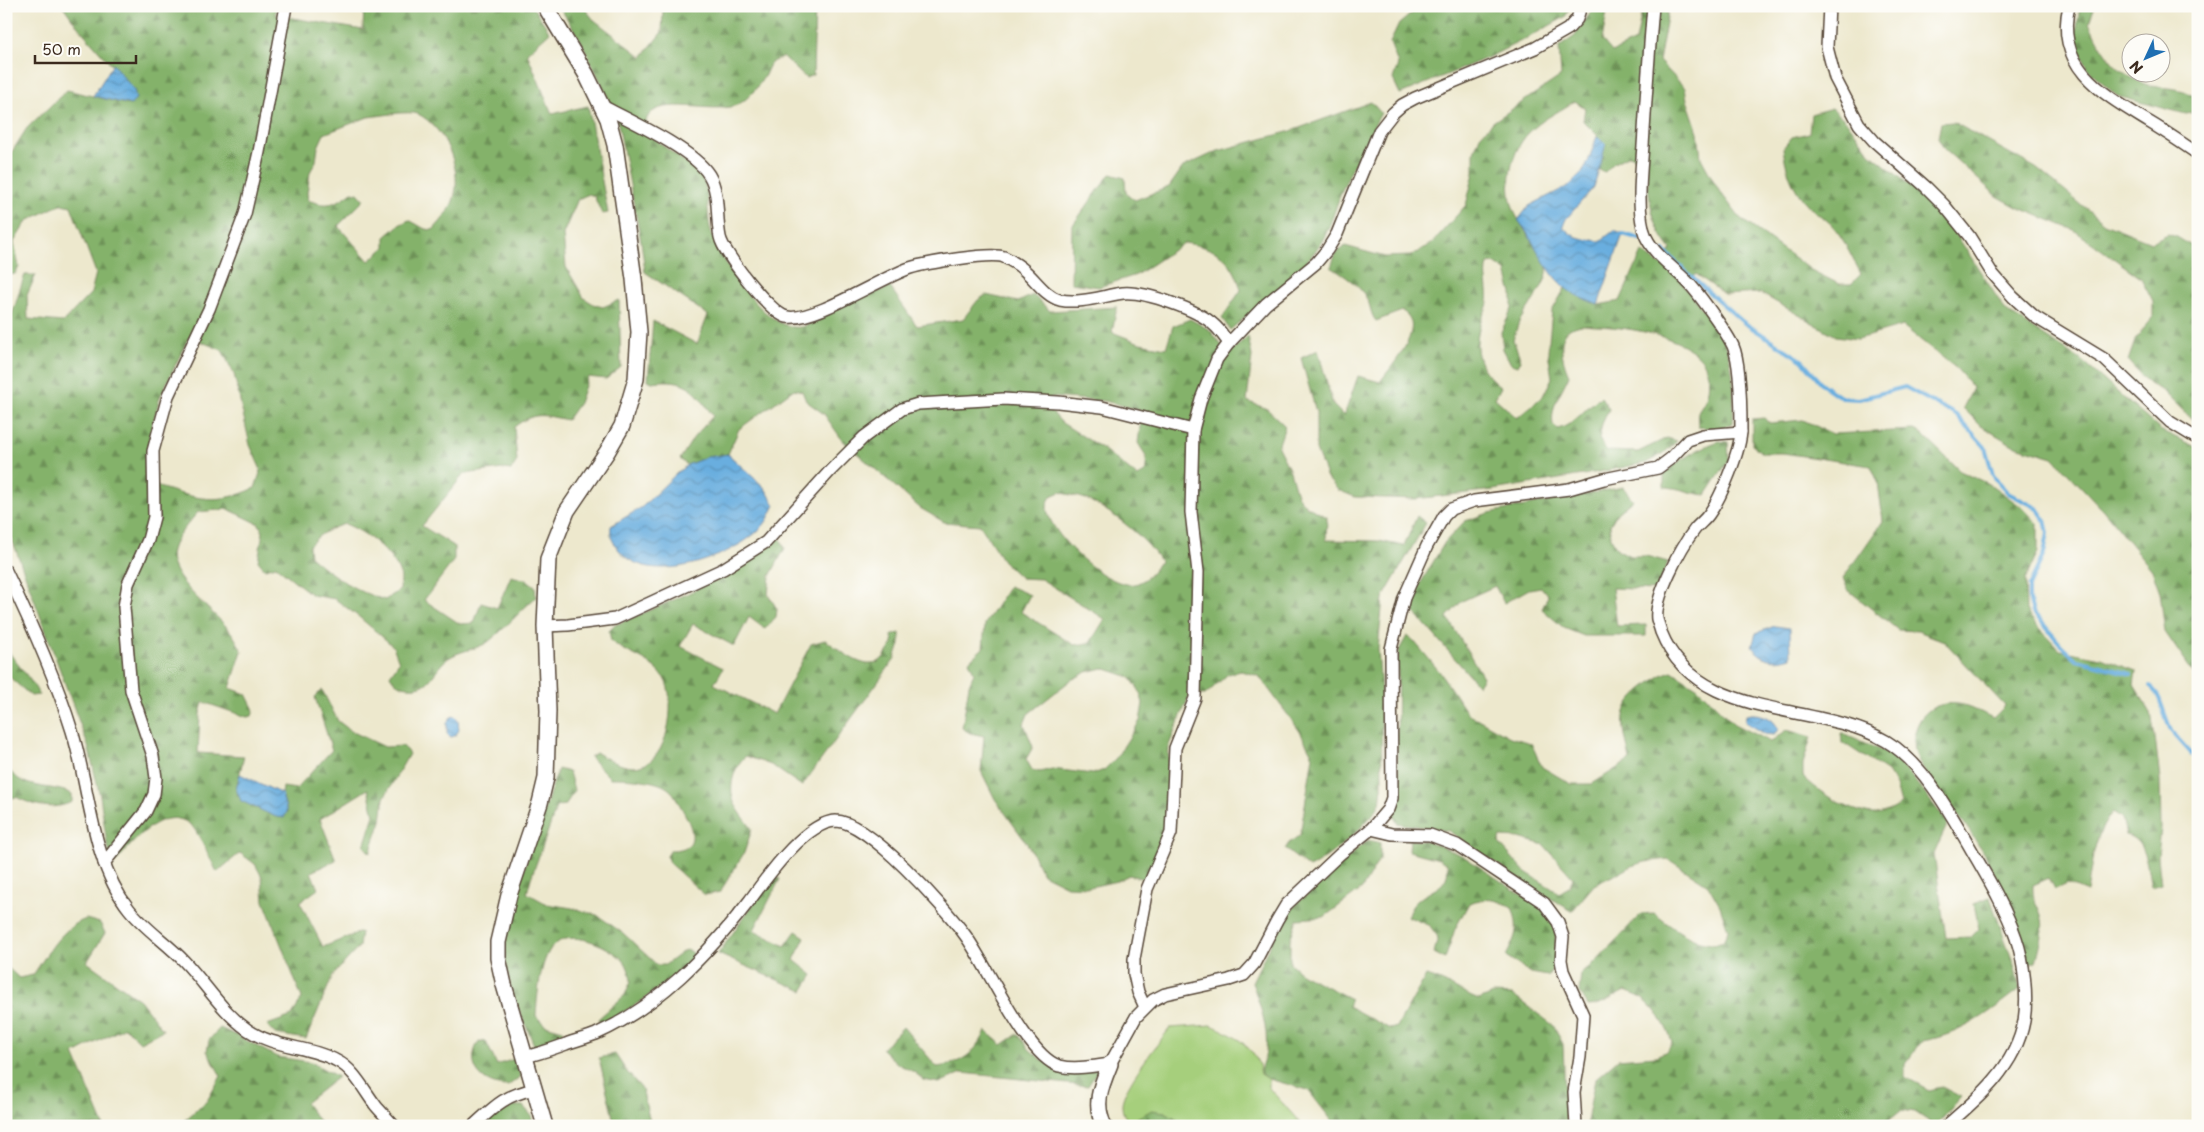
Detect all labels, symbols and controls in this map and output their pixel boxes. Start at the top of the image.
scale bar [35,32,136,64]
north arrow [2122,32,2172,82]
text: 50 m [42,37,81,60]
text: N [2125,56,2148,79]

